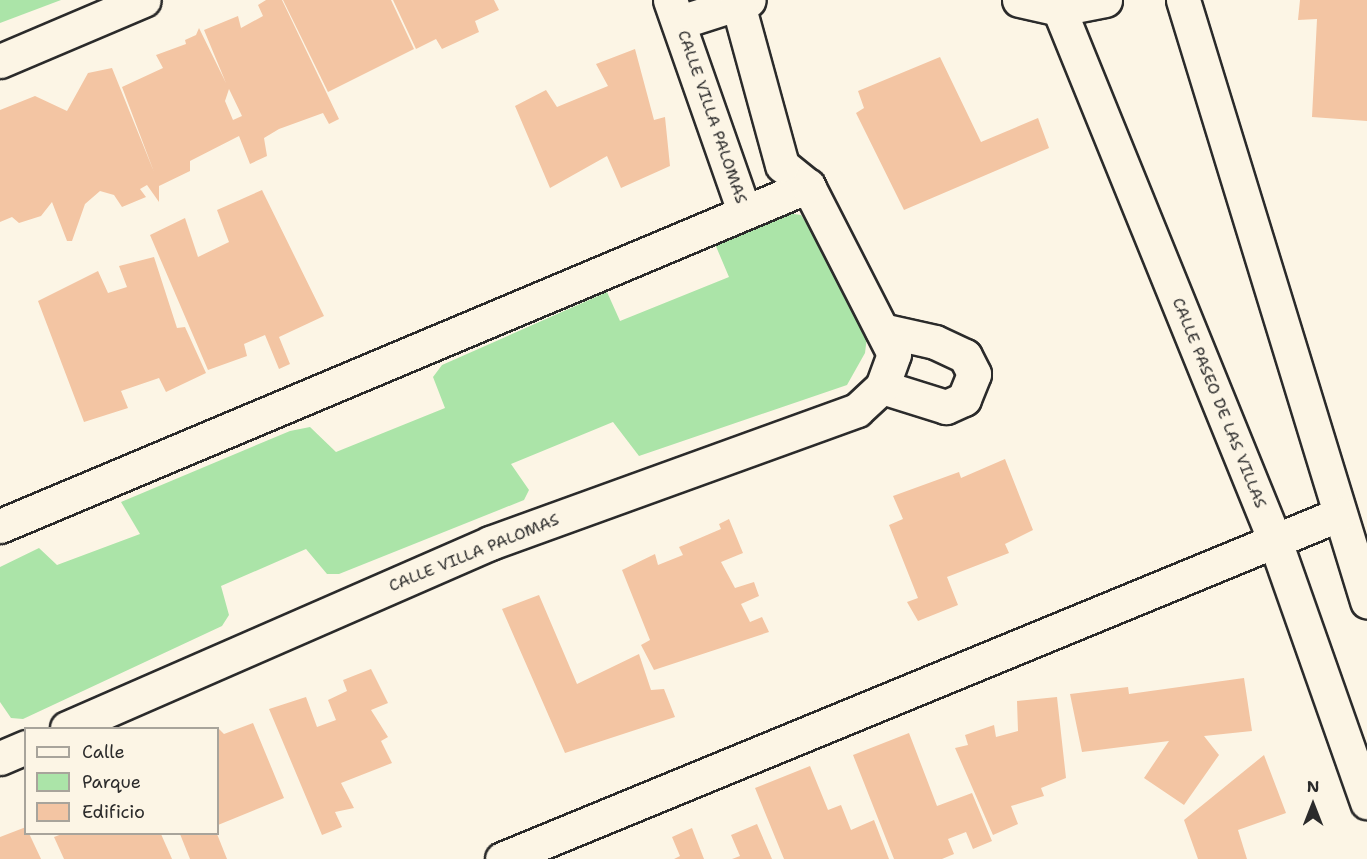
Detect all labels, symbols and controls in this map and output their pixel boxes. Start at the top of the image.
street label: CALLE VILLA PALOMAS [673,28,751,206]
street label: CALLE PASEO DE LAS VILLAS [1168,295,1270,511]
street label: CALLE VILLA PALOMAS [386,510,562,596]
legend [24,727,219,835]
text: Calle [82,740,125,764]
text: Parque [82,770,141,794]
north arrow [1283,775,1343,835]
text: N [1307,776,1319,797]
text: Edificio [82,800,145,824]

